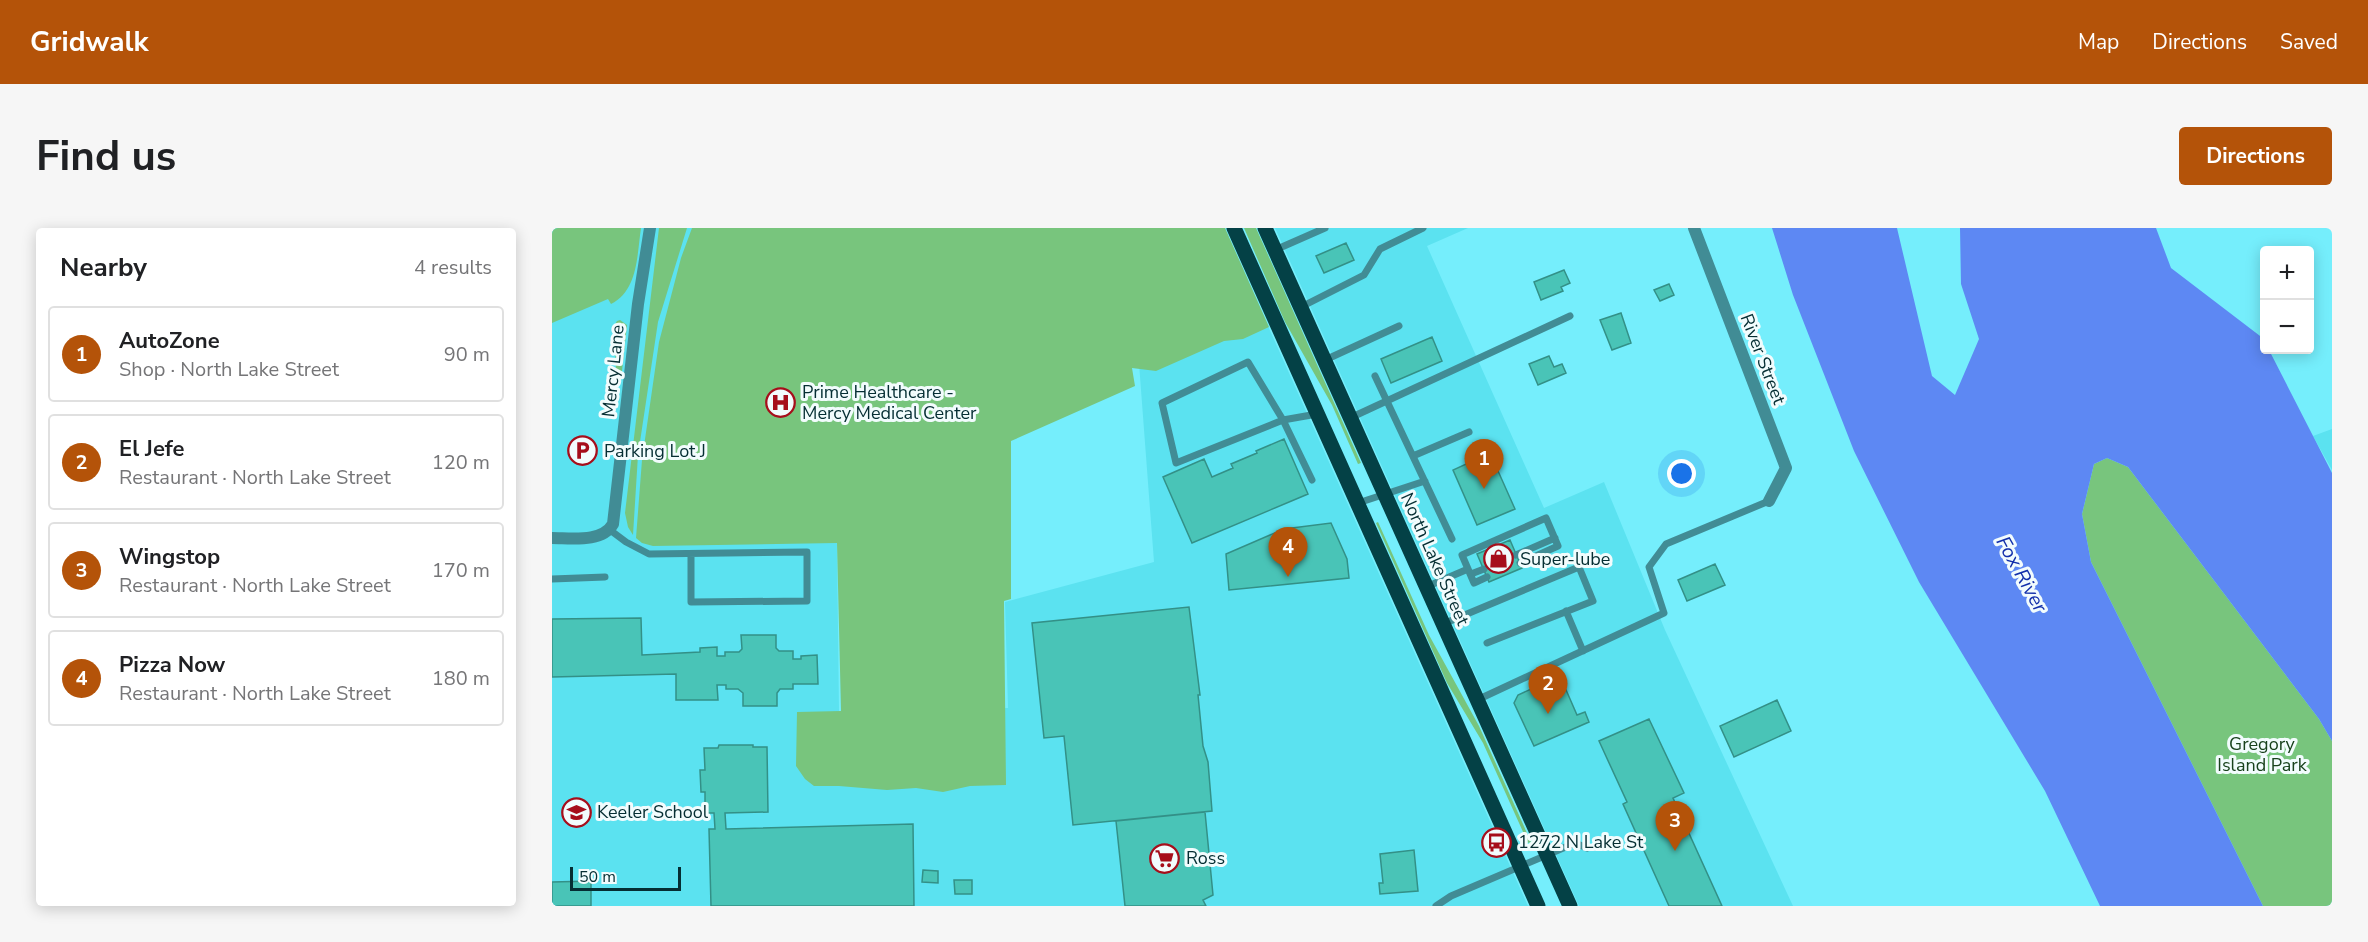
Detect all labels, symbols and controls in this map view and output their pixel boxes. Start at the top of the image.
text: Gridwalk [30,23,148,61]
text: Map [2078,28,2119,56]
text: Directions [2152,28,2247,56]
text: Saved [2280,28,2338,56]
button: Directions [2179,127,2332,185]
text: Find us [36,128,176,185]
map controls [2260,246,2314,354]
button: + [2260,246,2314,300]
text: Nearby [60,250,147,285]
text: 4 results [414,254,492,281]
button: − [2260,300,2314,354]
street label: River Street [1735,310,1791,408]
street label: Mercy Lane [596,324,630,418]
text: AutoZone [119,326,220,356]
text: 1 [76,341,88,368]
text: 90 m [444,341,490,368]
text: Shop · North Lake Street [119,356,339,383]
place label: Prime Healthcare - Mercy Medical Center [802,380,977,425]
hospital icon: Prime Healthcare - Mercy Medical Center [765,386,797,418]
text: El Jefe [119,434,184,464]
parking icon: Parking Lot J [567,435,599,467]
place label: Parking Lot J [604,439,706,463]
pin: 1 [1464,440,1504,489]
text: 2 [76,449,88,476]
text: 120 m [432,449,490,476]
your location [1667,459,1696,488]
text: Restaurant · North Lake Street [119,464,391,491]
street label: North Lake Street [1395,489,1475,630]
pin: 4 [1268,528,1308,577]
water label: Fox River [1990,531,2054,618]
text: Wingstop [119,542,220,572]
shop icon: Super-lube [1483,543,1515,575]
place label: Super-lube [1520,547,1610,571]
text: 3 [76,557,88,584]
text: 170 m [432,557,490,584]
text: Restaurant · North Lake Street [119,572,391,599]
text: Pizza Now [119,650,225,680]
pin: 2 [1528,664,1568,714]
text: 4 [76,665,88,692]
text: 180 m [432,665,490,692]
text: Restaurant · North Lake Street [119,680,391,707]
park label: Gregory Island Park [2217,732,2308,777]
school or university icon: Keeler School [560,796,592,828]
place label: Keeler School [597,800,709,824]
pin: 3 [1656,802,1694,851]
bus stop icon: 1272 N Lake St [1481,826,1513,858]
place label: 1272 N Lake St [1518,830,1644,854]
supermarket icon: Ross [1149,842,1181,874]
place label: Ross [1186,846,1225,870]
scale bar [570,864,681,892]
text: 50 m [579,866,616,888]

